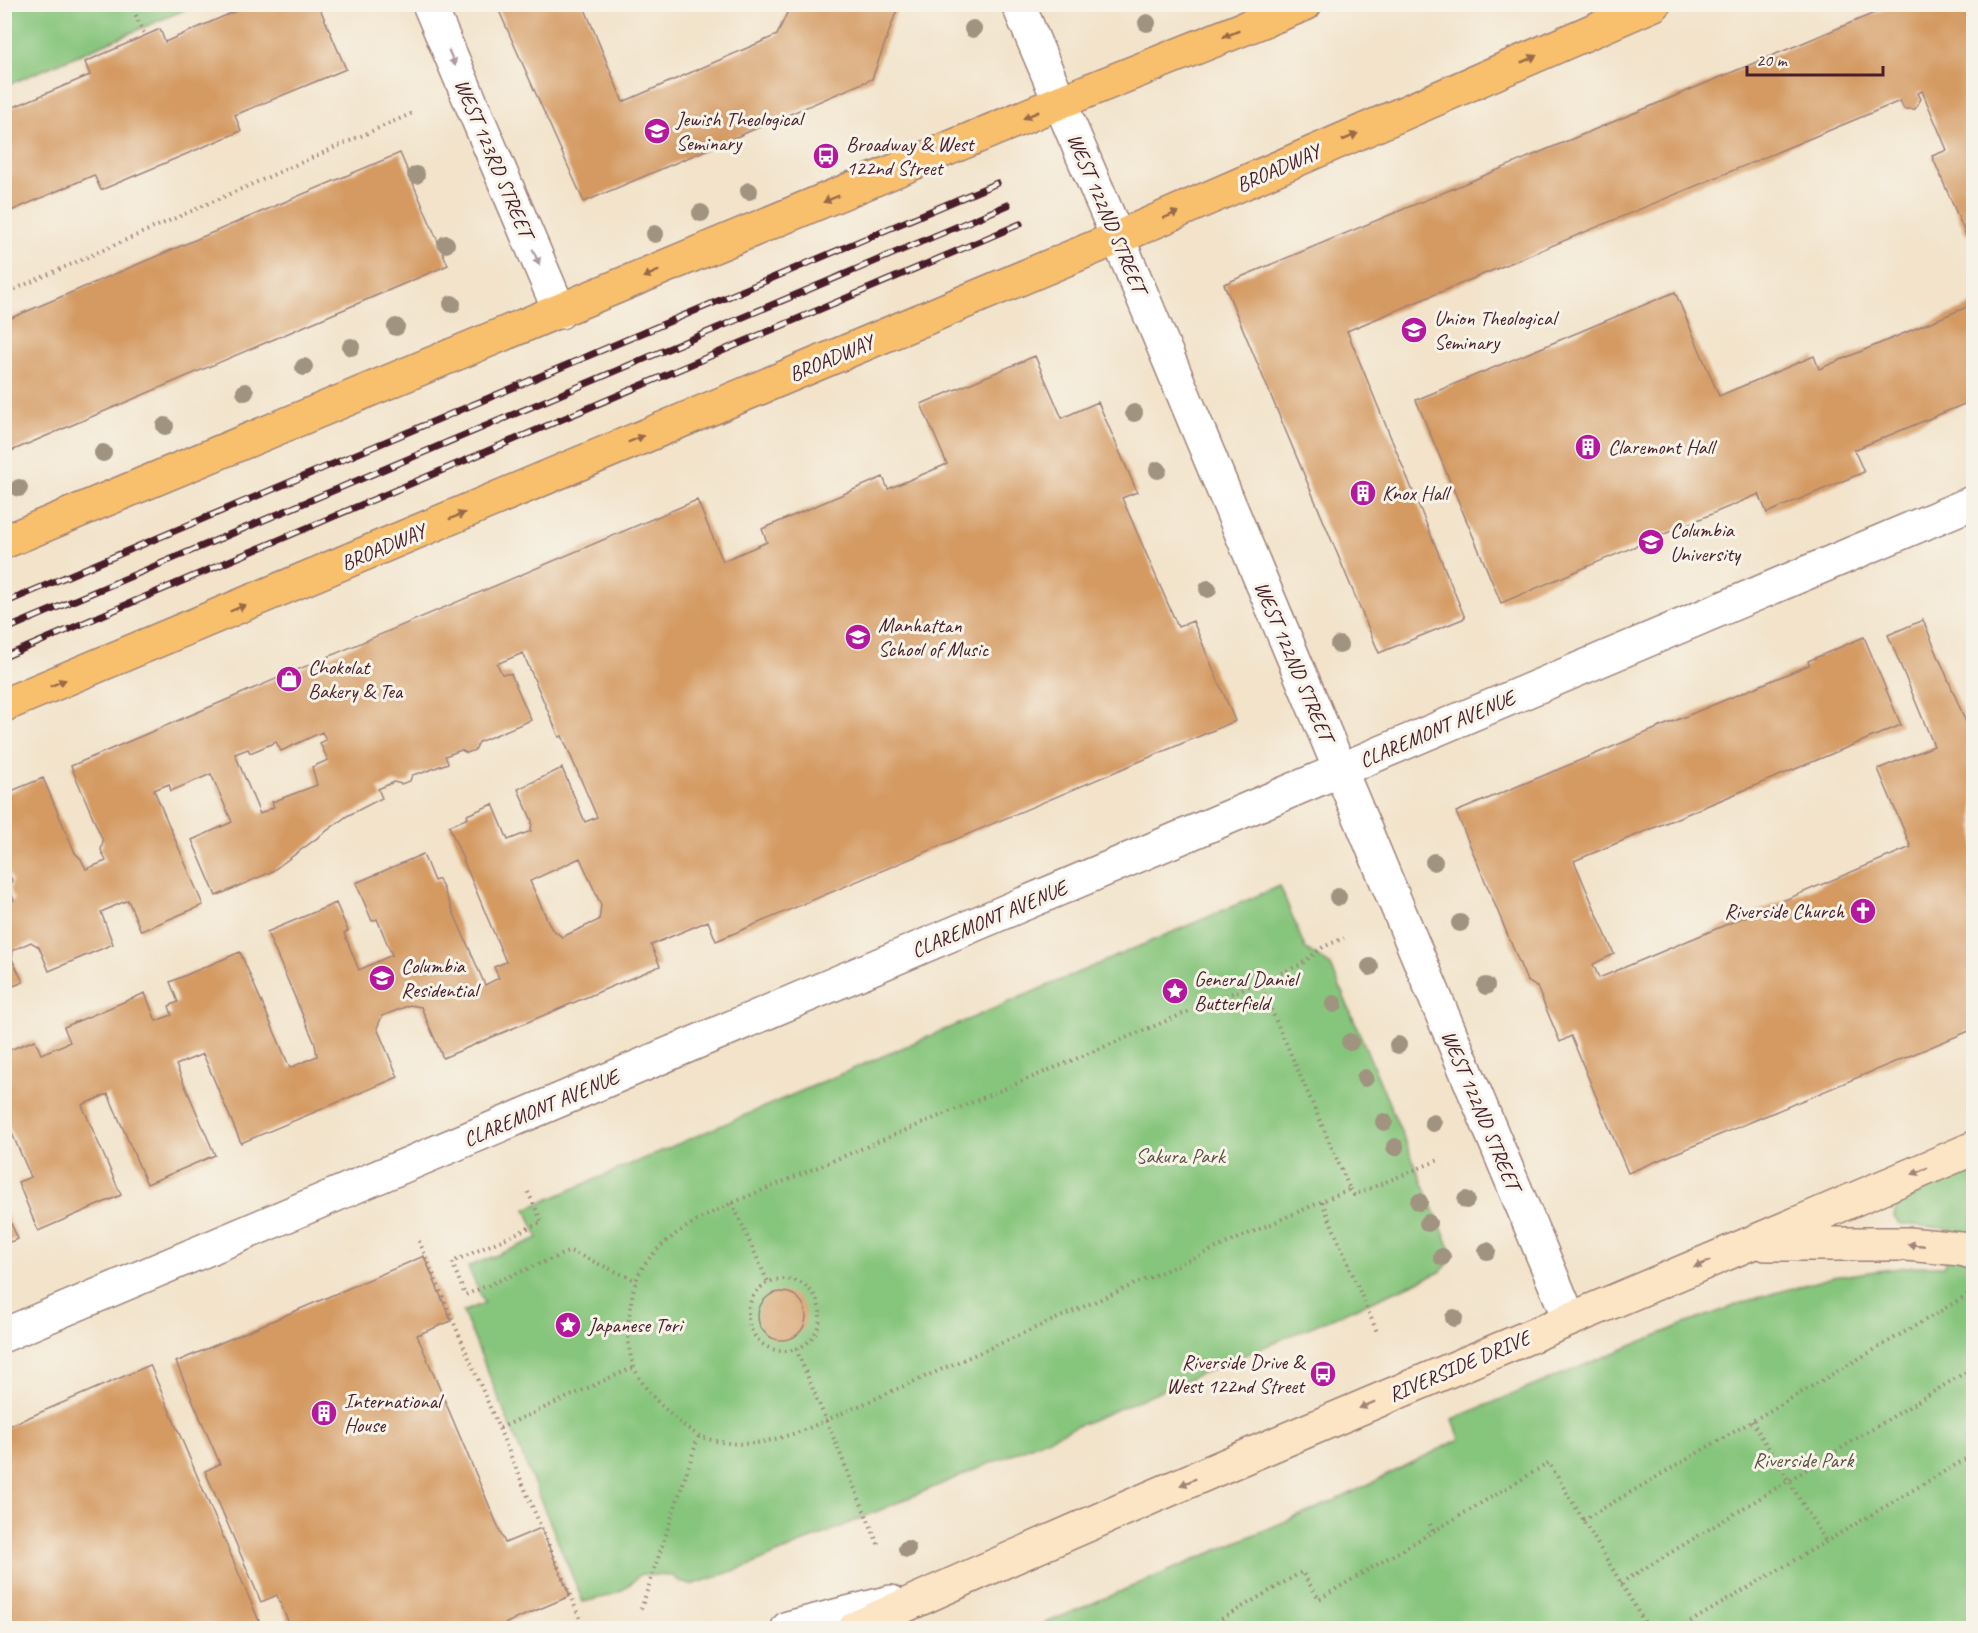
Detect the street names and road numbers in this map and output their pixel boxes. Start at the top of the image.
street label: WEST 123RD STREET [449,75,541,246]
street label: WEST 122ND STREET [1062,129,1154,302]
street label: BROADWAY [1232,137,1327,198]
street label: BROADWAY [785,327,880,387]
street label: BROADWAY [337,516,432,576]
street label: WEST 122ND STREET [1249,577,1341,750]
street label: CLAREMONT AVENUE [1355,683,1521,773]
street label: CLAREMONT AVENUE [907,873,1073,963]
street label: WEST 122ND STREET [1436,1026,1528,1199]
street label: CLAREMONT AVENUE [459,1062,625,1152]
street label: RIVERSIDE DRIVE [1384,1324,1536,1408]

